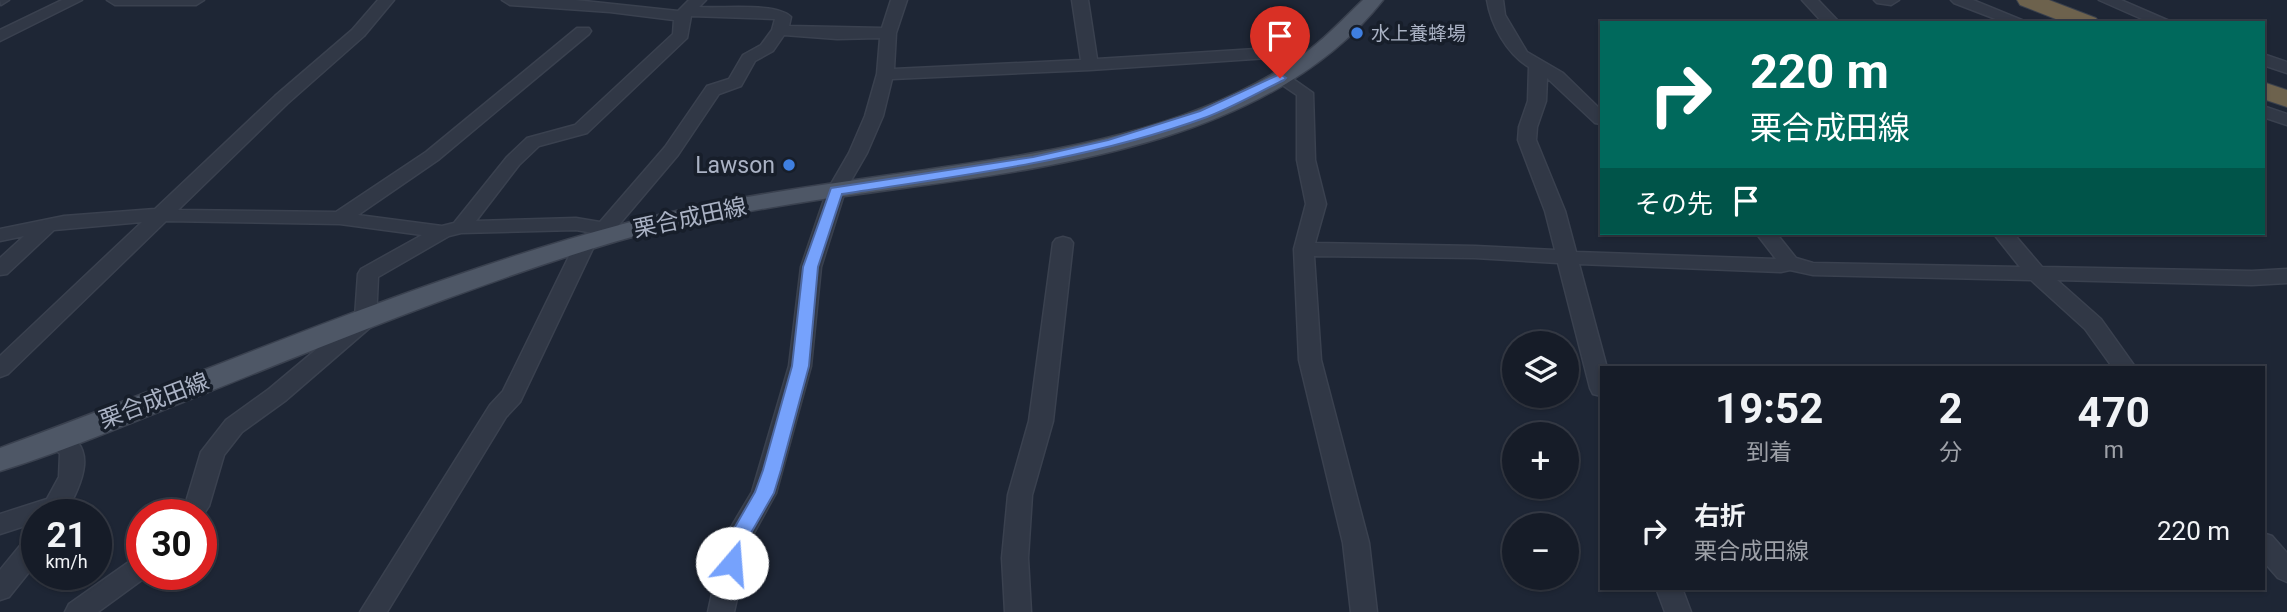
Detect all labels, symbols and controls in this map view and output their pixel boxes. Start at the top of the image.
pin [1250,6,1310,78]
icon: arrive [1261,17,1299,55]
place label: 水上養蜂場 [1371,22,1466,45]
marker: 水上養蜂場 [1349,25,1365,41]
text: 220 m [1750,43,1889,100]
icon: right [1635,49,1726,140]
text: 栗合成田線 [1750,109,1910,147]
place label: Lawson [695,152,775,179]
marker: Lawson [781,157,797,173]
icon: arrive [1727,182,1765,220]
text: その先 [1635,189,1713,219]
street label: 栗合成田線 [631,193,749,243]
map controls [1502,331,1579,590]
button: layers [1502,331,1579,408]
street label: 栗合成田線 [95,368,213,434]
text: 19:52 [1715,384,1823,433]
text: 2 [1938,384,1963,433]
text: 470 [2078,388,2150,437]
button: + [1502,422,1579,499]
text: m [2104,437,2124,464]
text: 到着 [1746,439,1792,466]
text: 分 [1939,439,1962,466]
speed limit sign: 30 [126,499,217,590]
text: 右折 [1694,501,1746,531]
icon: right [1635,512,1673,550]
button: − [1502,513,1579,590]
text: 21 [46,515,87,556]
text: 220 m [2157,516,2230,546]
position arrow [695,526,769,600]
text: 栗合成田線 [1694,538,1809,565]
text: km/h [45,551,88,572]

